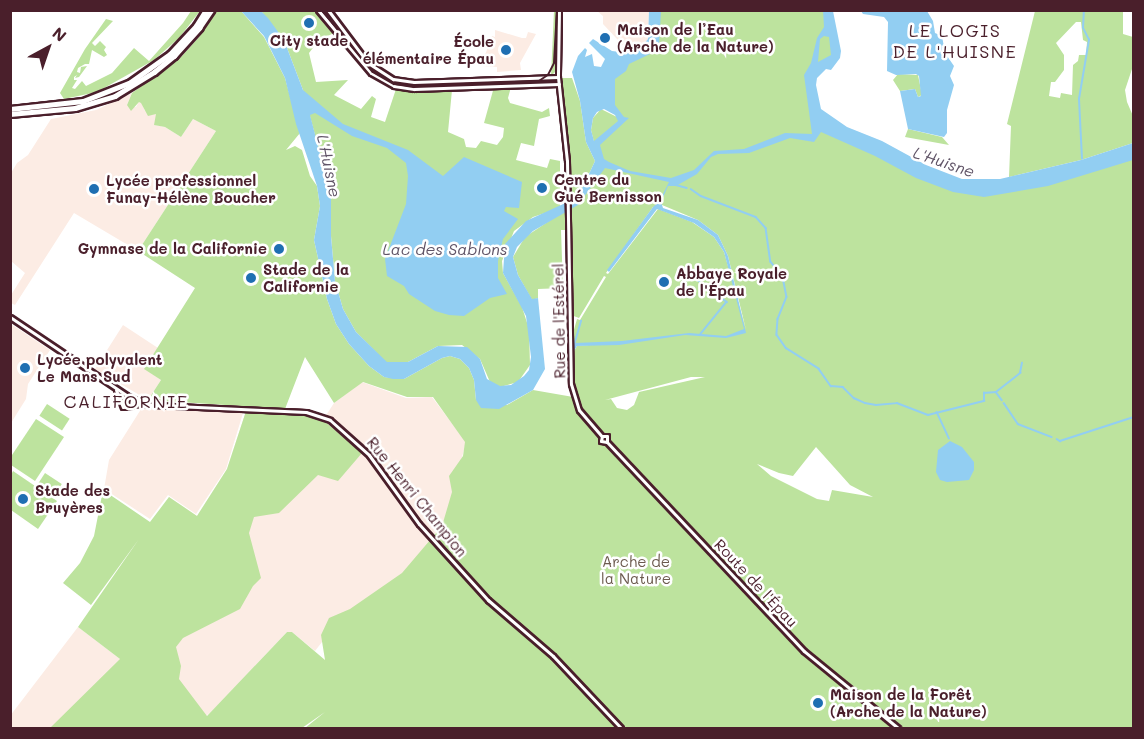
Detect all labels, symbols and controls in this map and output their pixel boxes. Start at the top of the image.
marker: City stade [302,16,316,30]
north arrow [18,18,78,78]
place label: Maison de l’Eau (Arche de la Nature) [617,20,774,55]
district label: LE LOGIS DE L'HUISNE [893,20,1017,63]
text: N [48,22,71,46]
marker: Maison de l’Eau (Arche de la Nature) [598,31,612,45]
place label: City stade [270,32,348,50]
place label: École élémentaire Épau [363,32,494,67]
marker: École élémentaire Épau [499,43,513,57]
water label: L'Huisne [313,133,345,199]
water label: L'Huisne [911,143,977,181]
place label: Centre du Gué Bernisson [554,170,662,205]
place label: Lycée professionnel Funay-Hélène Boucher [106,171,276,206]
marker: Centre du Gué Bernisson [535,181,549,195]
marker: Lycée professionnel Funay-Hélène Boucher [87,182,101,196]
water label: Lac des Sablons [382,239,508,259]
place label: Gymnase de la Californie [78,240,267,258]
marker: Gymnase de la Californie [272,242,286,256]
place label: Stade de la Californie [263,260,349,295]
street label: Rue de l'Estérel [549,263,569,379]
place label: Abbaye Royale de l'Épau [676,264,787,299]
marker: Stade de la Californie [244,271,258,285]
marker: Abbaye Royale de l'Épau [657,275,671,289]
place label: Lycée polyvalent Le Mans Sud [37,350,162,385]
marker: Lycée polyvalent Le Mans Sud [18,361,32,375]
district label: CALIFORNIE [64,390,188,412]
street label: Rue Henri Champion [363,434,471,560]
place label: Stade des Bruyères [35,481,110,516]
marker: Stade des Bruyères [16,492,30,506]
street label: Route de l'Épau [711,535,801,631]
park label: Arche de la Nature [601,552,671,587]
place label: Maison de la Forêt (Arche de la Nature) [830,685,987,720]
marker: Maison de la Forêt (Arche de la Nature) [811,696,825,710]

